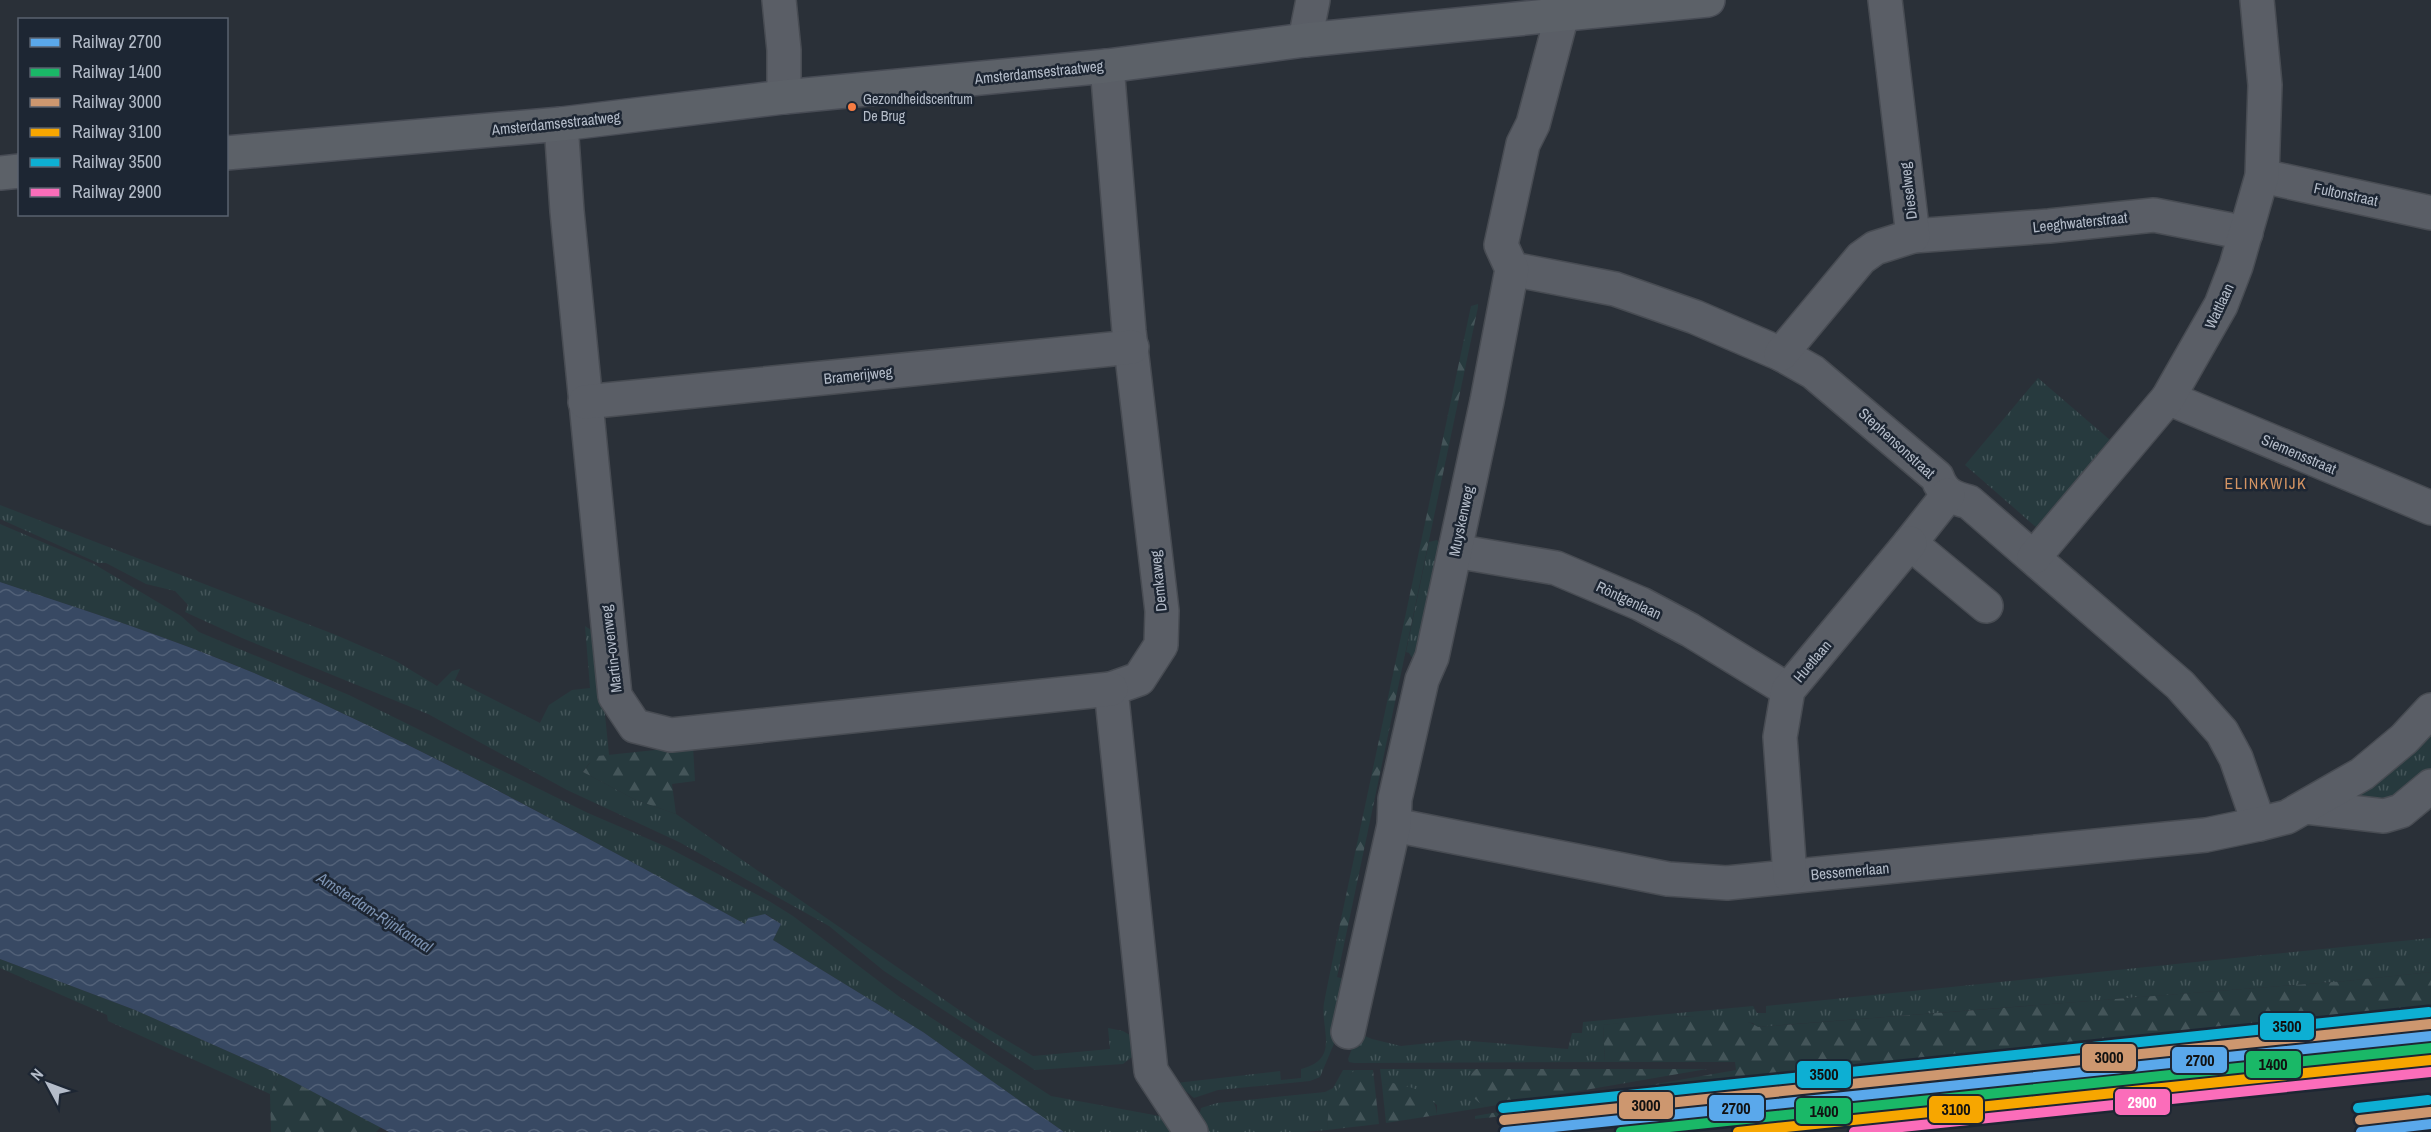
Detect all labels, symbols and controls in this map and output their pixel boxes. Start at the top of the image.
legend [18,18,228,216]
text: Railway 2700 [72,29,161,54]
street label: Amsterdamsestraatweg [973,55,1104,89]
text: Railway 1400 [72,59,161,84]
text: Railway 3000 [72,89,161,114]
place label: Gezondheidscentrum De Brug [863,90,973,125]
marker: Gezondheidscentrum De Brug [846,101,858,113]
street label: Amsterdamsestraatweg [490,106,621,140]
text: Railway 3100 [72,119,161,144]
text: Railway 3500 [72,149,161,174]
street label: Dieselweg [1894,161,1922,221]
street label: Fultonstraat [2312,177,2381,211]
text: Railway 2900 [72,179,161,204]
street label: Leeghwaterstraat [2032,207,2129,237]
street label: Wattlaan [2199,280,2239,332]
street label: Bramerijweg [823,361,894,389]
street label: Stephensonstraat [1854,403,1940,483]
street label: Siemensstraat [2258,429,2340,479]
district label: ELINKWIJK [2225,472,2307,494]
street label: Muyskenweg [1443,484,1479,558]
street label: Demkaweg [1144,549,1172,613]
street label: Röntgenlaan [1593,576,1665,624]
street label: Martin-ovenweg [595,604,627,694]
street label: Huetlaan [1788,635,1836,687]
street label: Bessemerlaan [1810,857,1890,885]
water label: Amsterdam-Rijnkanaal [312,866,438,958]
line badge: 3500 [2259,1012,2315,1041]
text: 3500 [2272,1015,2302,1037]
line badge: 3000 [2081,1043,2137,1072]
text: 3000 [2094,1046,2124,1068]
line badge: 2700 [2171,1046,2228,1074]
text: 2700 [2185,1049,2215,1071]
line badge: 1400 [2245,1050,2302,1079]
text: 1400 [2258,1053,2288,1075]
north arrow [18,1054,78,1114]
line badge: 3500 [1796,1060,1852,1089]
text: N [25,1063,48,1085]
text: 3500 [1809,1063,1839,1085]
line badge: 2900 [2114,1088,2171,1116]
line badge: 3000 [1618,1091,1674,1120]
text: 2900 [2127,1091,2157,1113]
text: 3000 [1631,1094,1661,1116]
line badge: 2700 [1708,1094,1765,1122]
line badge: 3100 [1928,1095,1984,1124]
text: 2700 [1721,1097,1751,1119]
line badge: 1400 [1795,1097,1852,1125]
text: 3100 [1941,1098,1971,1120]
text: 1400 [1809,1100,1839,1122]

